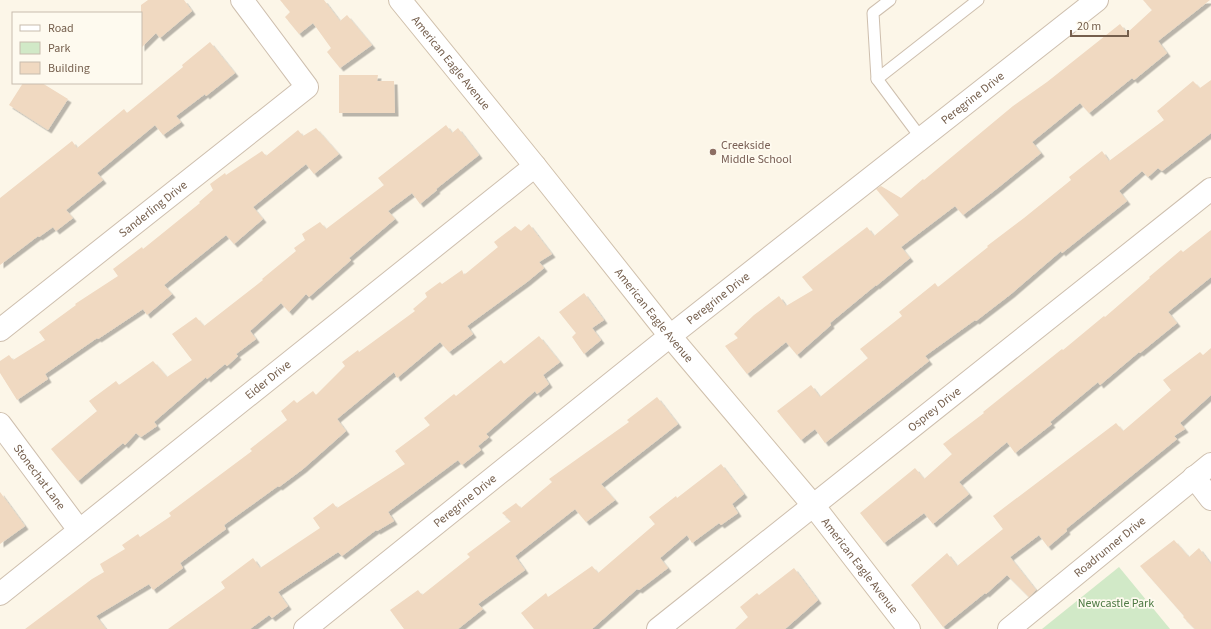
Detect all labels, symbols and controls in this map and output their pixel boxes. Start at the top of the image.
legend [12,12,142,84]
street label: American Eagle Avenue [407,12,494,114]
scale bar [1071,12,1128,38]
text: 20 m [1077,18,1101,35]
text: Road [48,20,74,37]
text: Park [48,40,70,57]
text: Building [48,60,90,77]
street label: Peregrine Drive [938,68,1008,129]
place label: Creekside Middle School [721,137,792,168]
marker: Creekside Middle School [708,147,718,157]
street label: Sanderling Drive [115,177,191,242]
street label: American Eagle Avenue [610,265,697,367]
street label: Peregrine Drive [683,268,754,329]
street label: Eider Drive [242,356,295,404]
street label: Osprey Drive [904,383,965,436]
street label: Stonechat Lane [9,441,69,514]
street label: Peregrine Drive [430,470,500,532]
street label: Roadrunner Drive [1070,513,1150,582]
street label: American Eagle Avenue [817,514,902,617]
park label: Newcastle Park [1078,595,1154,612]

